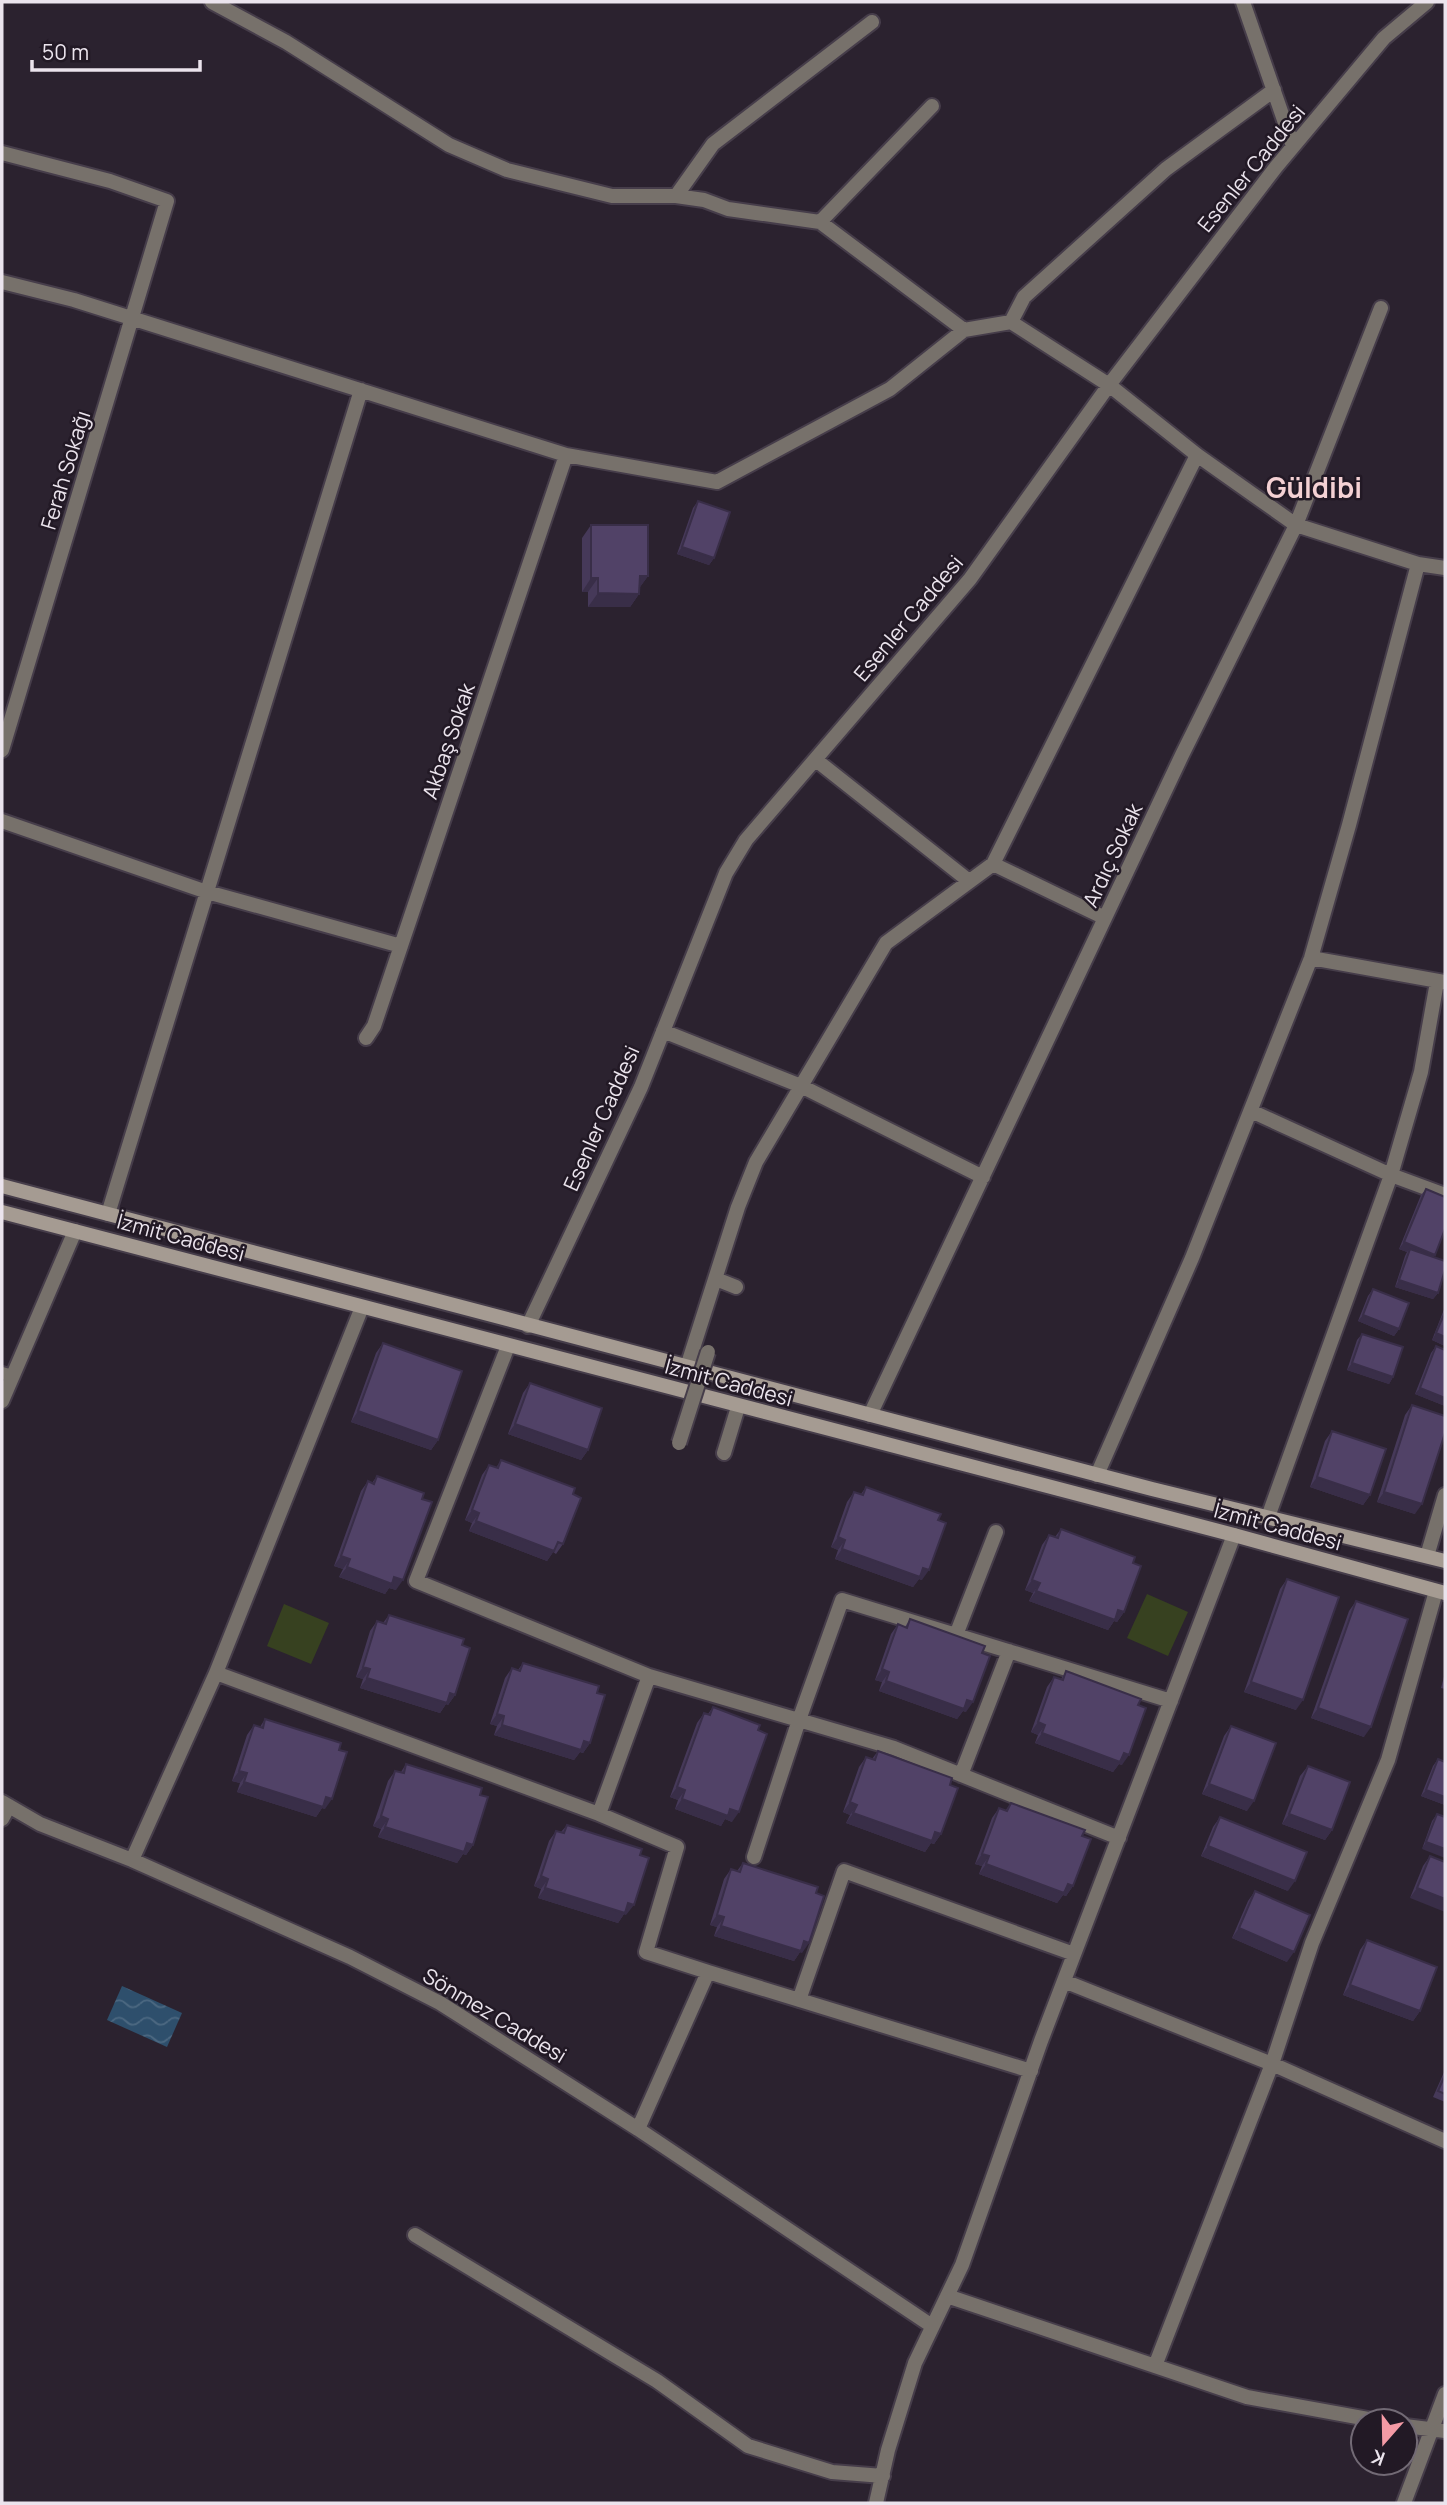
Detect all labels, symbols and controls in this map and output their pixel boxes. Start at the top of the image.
scale bar [32,28,200,72]
text: 50 m [42,38,89,66]
street label: Esenler Caddesi [1191,99,1311,237]
street label: Ferah Sokağı [34,407,96,533]
district label: Güldibi [1266,468,1362,506]
street label: Esenler Caddesi [847,549,969,687]
street label: Akbaş Sokak [415,679,481,803]
street label: Ardıç Sokak [1076,798,1149,912]
street label: Esenler Caddesi [556,1041,646,1195]
street label: İzmit Caddesi [114,1207,248,1267]
street label: İzmit Caddesi [662,1352,796,1412]
street label: İzmit Caddesi [1211,1496,1345,1556]
street label: Sönmez Caddesi [418,1961,572,2069]
north arrow [1349,2407,1419,2477]
text: K [1367,2443,1388,2472]

